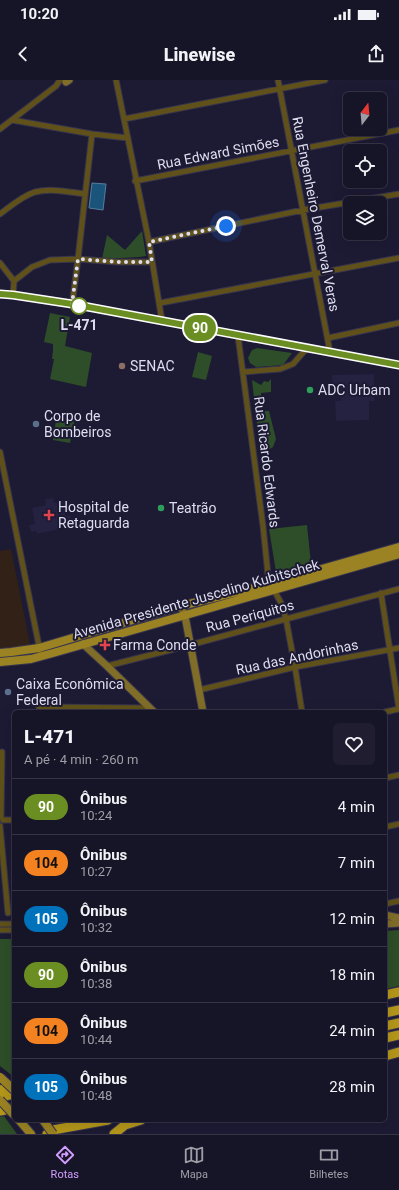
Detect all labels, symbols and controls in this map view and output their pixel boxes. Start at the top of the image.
text: 10:20 [20,5,59,23]
icon: back [12,43,34,65]
icon: share [365,43,387,65]
text: Linewise [164,44,235,65]
north arrow [343,92,387,136]
map controls [343,92,387,240]
street label: Rua Engenheiro Demerval Veras [289,115,343,313]
street label: Rua Edward Simões [156,133,280,173]
button: locate [343,144,387,188]
button: layers [343,196,387,240]
your location [216,216,236,236]
marker: L-471 [70,297,88,315]
line badge: 90 [182,315,218,341]
place label: L-471 [60,317,98,333]
text: 90 [192,320,208,336]
place label: SENAC [130,358,175,374]
marker: SENAC [117,361,127,371]
place label: ADC Urbam [318,382,390,398]
marker: ADC Urbam [305,385,315,395]
street label: Rua Ricardo Edwards [251,396,283,528]
place label: Corpo de Bombeiros [44,408,112,440]
marker: Corpo de Bombeiros [31,419,41,429]
place label: Hospital de Retaguarda [58,499,130,531]
place label: Teatrão [169,500,216,516]
marker: Teatrão [156,503,166,513]
marker: Hospital de Retaguarda [43,509,55,521]
street label: Avenida Presidente Juscelino Kubitschek [71,556,322,642]
street label: Rua Periquitos [204,597,296,635]
street label: Rua das Andorinhas [234,636,360,678]
place label: Farma Conde [113,637,196,653]
marker: Farma Conde [100,640,110,650]
place label: Caixa Econômica Federal [16,676,124,708]
marker: Caixa Econômica Federal [3,687,13,697]
button: heart [333,723,375,765]
text: L-471 [24,725,75,748]
text: A pé · 4 min · 260 m [24,752,138,767]
text: Ônibus [80,790,127,808]
text: 4 min [338,798,375,816]
text: 90 [38,799,54,815]
text: 10:24 [80,808,112,823]
text: Ônibus [80,846,127,864]
text: 7 min [338,854,375,872]
text: 104 [34,855,58,871]
text: 10:27 [80,864,112,879]
text: Ônibus [80,902,127,920]
text: 12 min [329,910,375,928]
text: 105 [34,911,58,927]
text: 10:32 [80,920,112,935]
text: Ônibus [80,958,127,976]
text: 18 min [329,966,375,984]
text: 90 [38,967,54,983]
text: 10:38 [80,976,112,991]
text: Ônibus [80,1014,127,1032]
text: 24 min [329,1022,375,1040]
text: 104 [34,1023,58,1039]
text: 10:44 [80,1032,112,1047]
text: Ônibus [80,1070,127,1088]
text: 28 min [329,1078,375,1096]
text: 105 [34,1079,58,1095]
text: 10:48 [80,1088,112,1103]
tab: Rotas [51,1144,79,1181]
tab: Mapa [180,1144,208,1181]
tab: Bilhetes [309,1144,348,1181]

